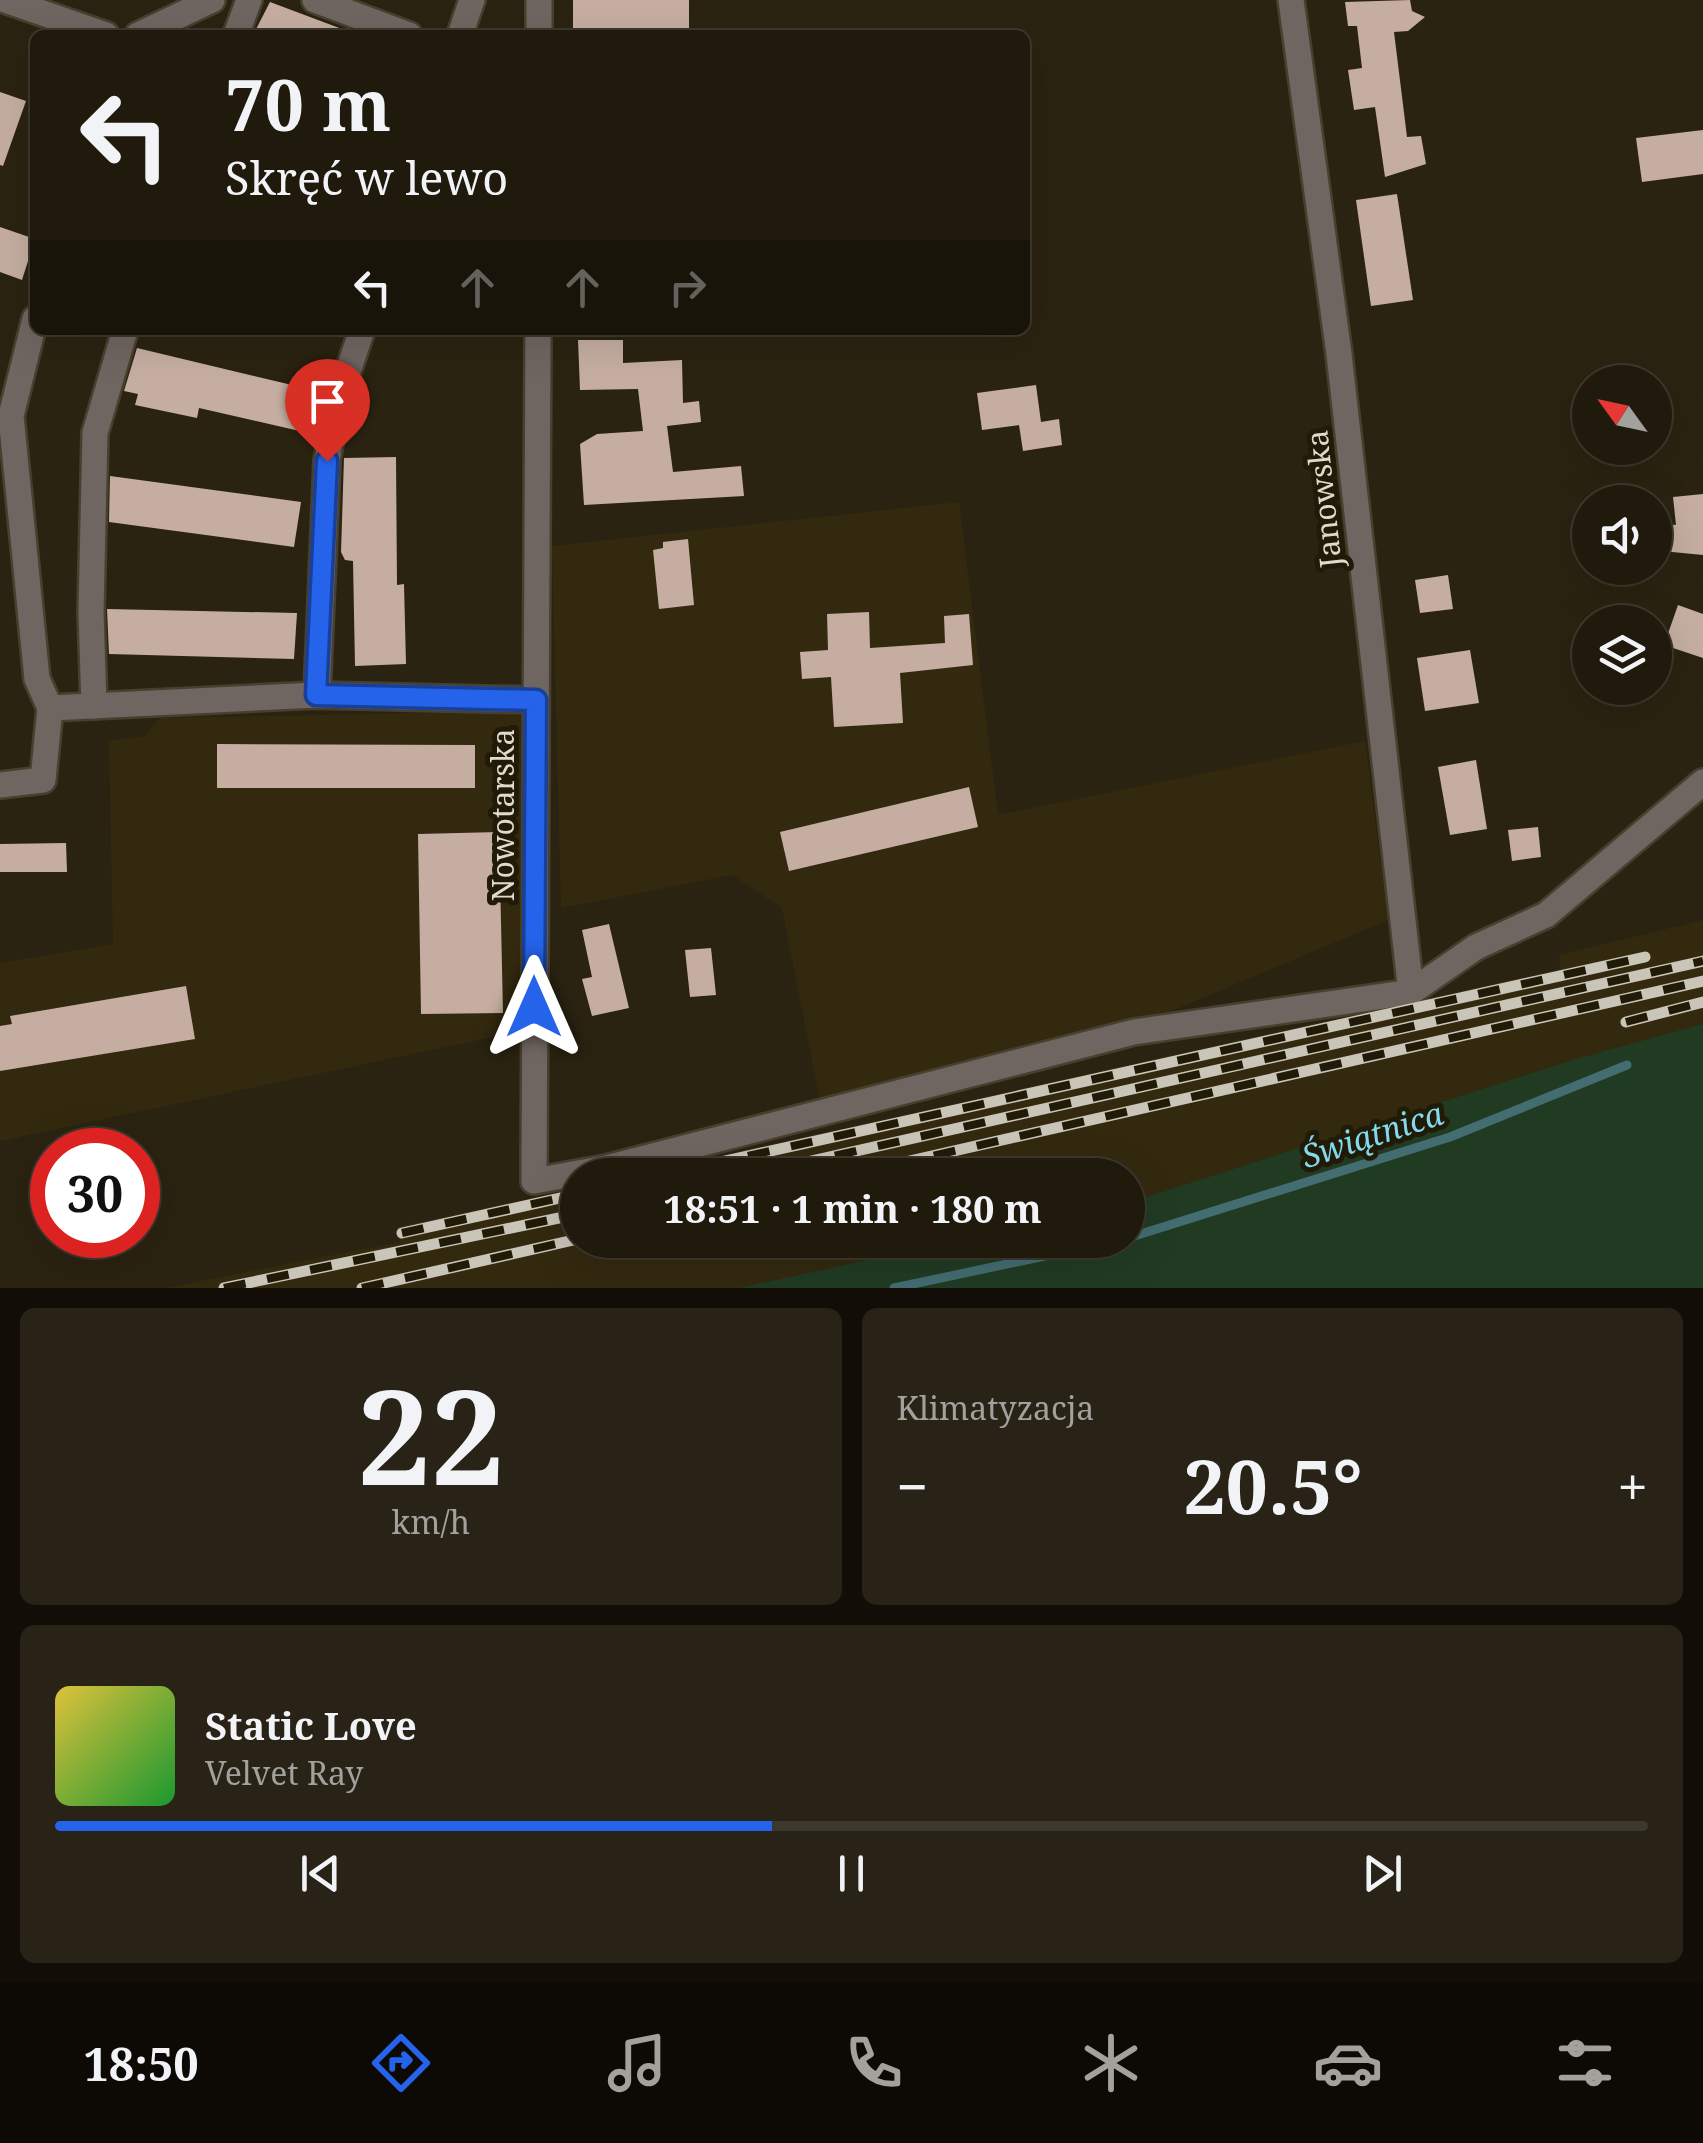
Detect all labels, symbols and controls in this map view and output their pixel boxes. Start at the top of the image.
text: 70 m [225,56,391,152]
icon: left [60,70,190,200]
text: Skręć w lewo [225,147,508,208]
icon: left [345,260,400,315]
icon: ahead [450,260,505,315]
icon: ahead [555,260,610,315]
icon: right [660,260,715,315]
pin [285,359,370,462]
north arrow [1572,365,1672,465]
map controls [1572,365,1672,705]
icon: arrive [300,374,355,429]
street label: Janowska [1295,428,1351,571]
button: sound [1572,485,1672,585]
button: layers [1572,605,1672,705]
street label: Nowotarska [482,729,523,901]
position arrow [482,955,586,1059]
water label: Świątnica [1296,1091,1449,1177]
speed limit sign: 30 [30,1128,160,1258]
text: 18:51 · 1 min · 180 m [663,1182,1042,1234]
text: 22 [357,1346,504,1523]
text: Klimatyzacja [897,1386,1094,1429]
text: 20.5° [1183,1434,1362,1536]
text: − [897,1448,928,1523]
text: + [1617,1448,1648,1523]
text: km/h [392,1500,470,1543]
text: Static Love [205,1699,417,1751]
text: Velvet Ray [205,1751,363,1794]
icon: previous [293,1846,348,1901]
icon: pause [824,1846,879,1901]
icon: next [1355,1846,1410,1901]
icon: directions [366,2028,436,2098]
icon: music [602,2028,672,2098]
icon: phone [839,2028,909,2098]
icon: climate [1076,2028,1146,2098]
icon: car [1313,2028,1383,2098]
icon: filters [1550,2028,1620,2098]
text: 18:50 [83,2033,199,2094]

